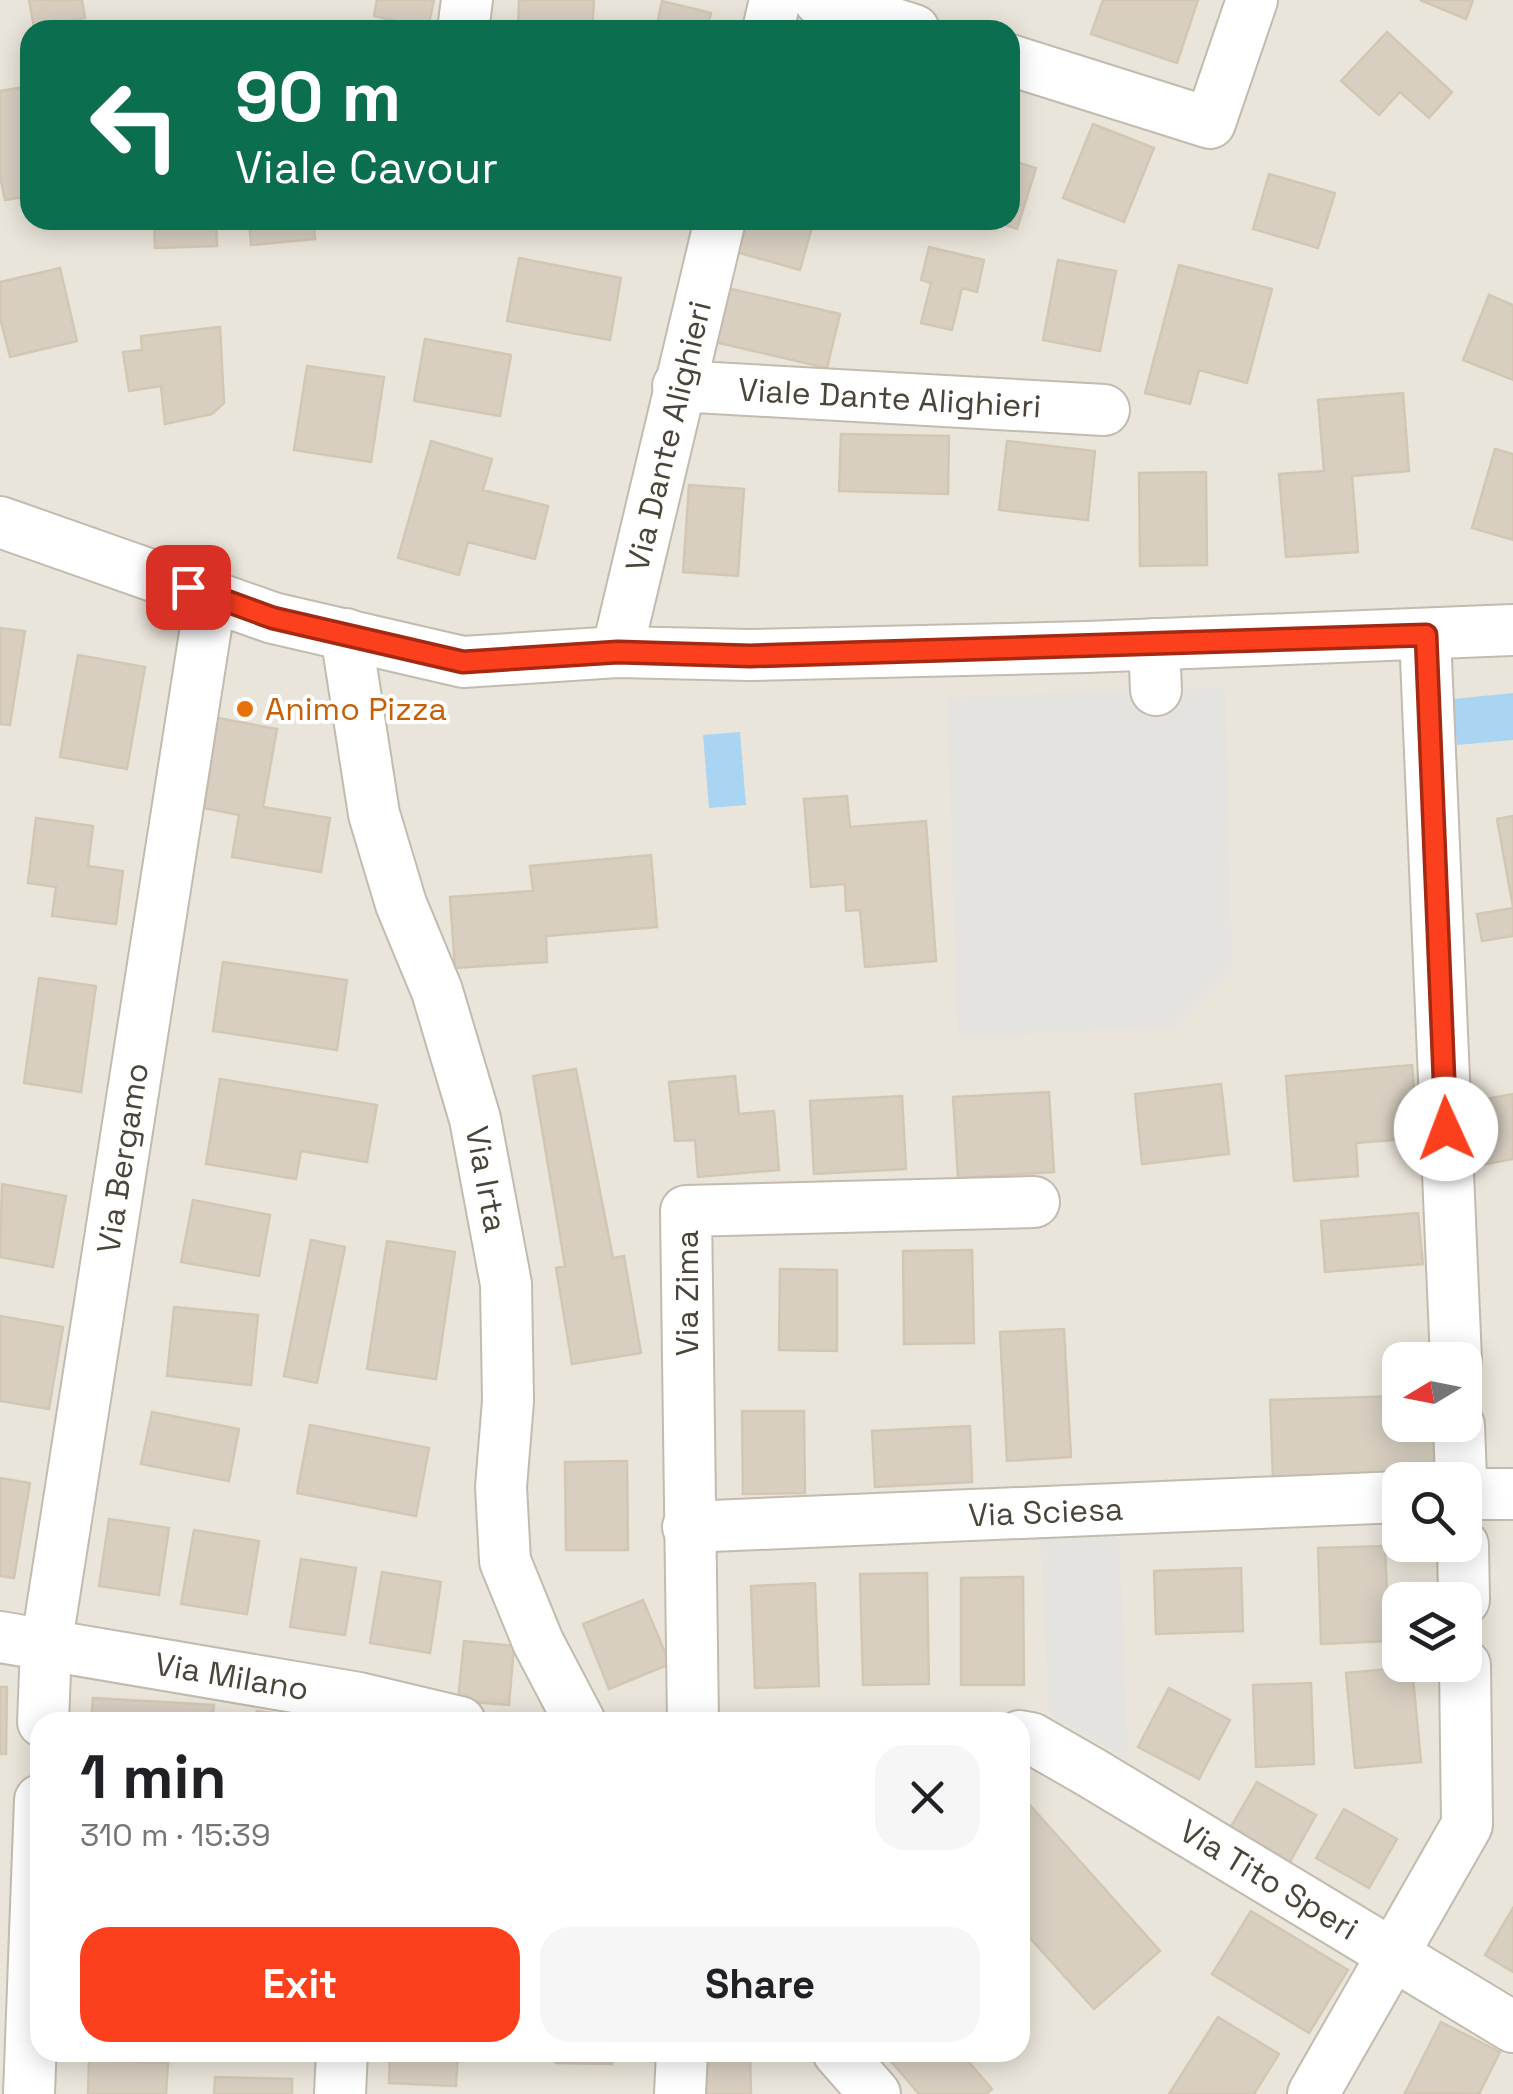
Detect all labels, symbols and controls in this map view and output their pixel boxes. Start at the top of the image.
text: 90 m [235,52,401,141]
icon: left [70,60,200,190]
text: Viale Cavour [235,139,498,196]
street label: Via Dante Alighieri [617,297,720,575]
street label: Viale Dante Alighieri [737,369,1042,426]
pin [146,545,231,630]
icon: arrive [161,560,216,615]
place label: Animo Pizza [265,689,447,729]
marker: Animo Pizza [234,698,256,720]
street label: Via Bergamo [88,1060,157,1256]
position arrow [1394,1077,1498,1181]
street label: Via Irta [457,1123,516,1236]
street label: Via Zima [667,1230,707,1356]
north arrow [1382,1342,1482,1442]
map controls [1382,1342,1482,1682]
button: search [1382,1462,1482,1562]
street label: Via Sciesa [967,1489,1124,1535]
button: layers [1382,1582,1482,1682]
street label: Via Milano [152,1644,312,1709]
text: 1 min [80,1739,227,1816]
button: close [875,1745,980,1850]
street label: Via Tito Speri [1172,1811,1365,1949]
text: 310 m · 15:39 [80,1815,270,1855]
button: Exit [80,1927,520,2042]
button: Share [540,1927,980,2042]

